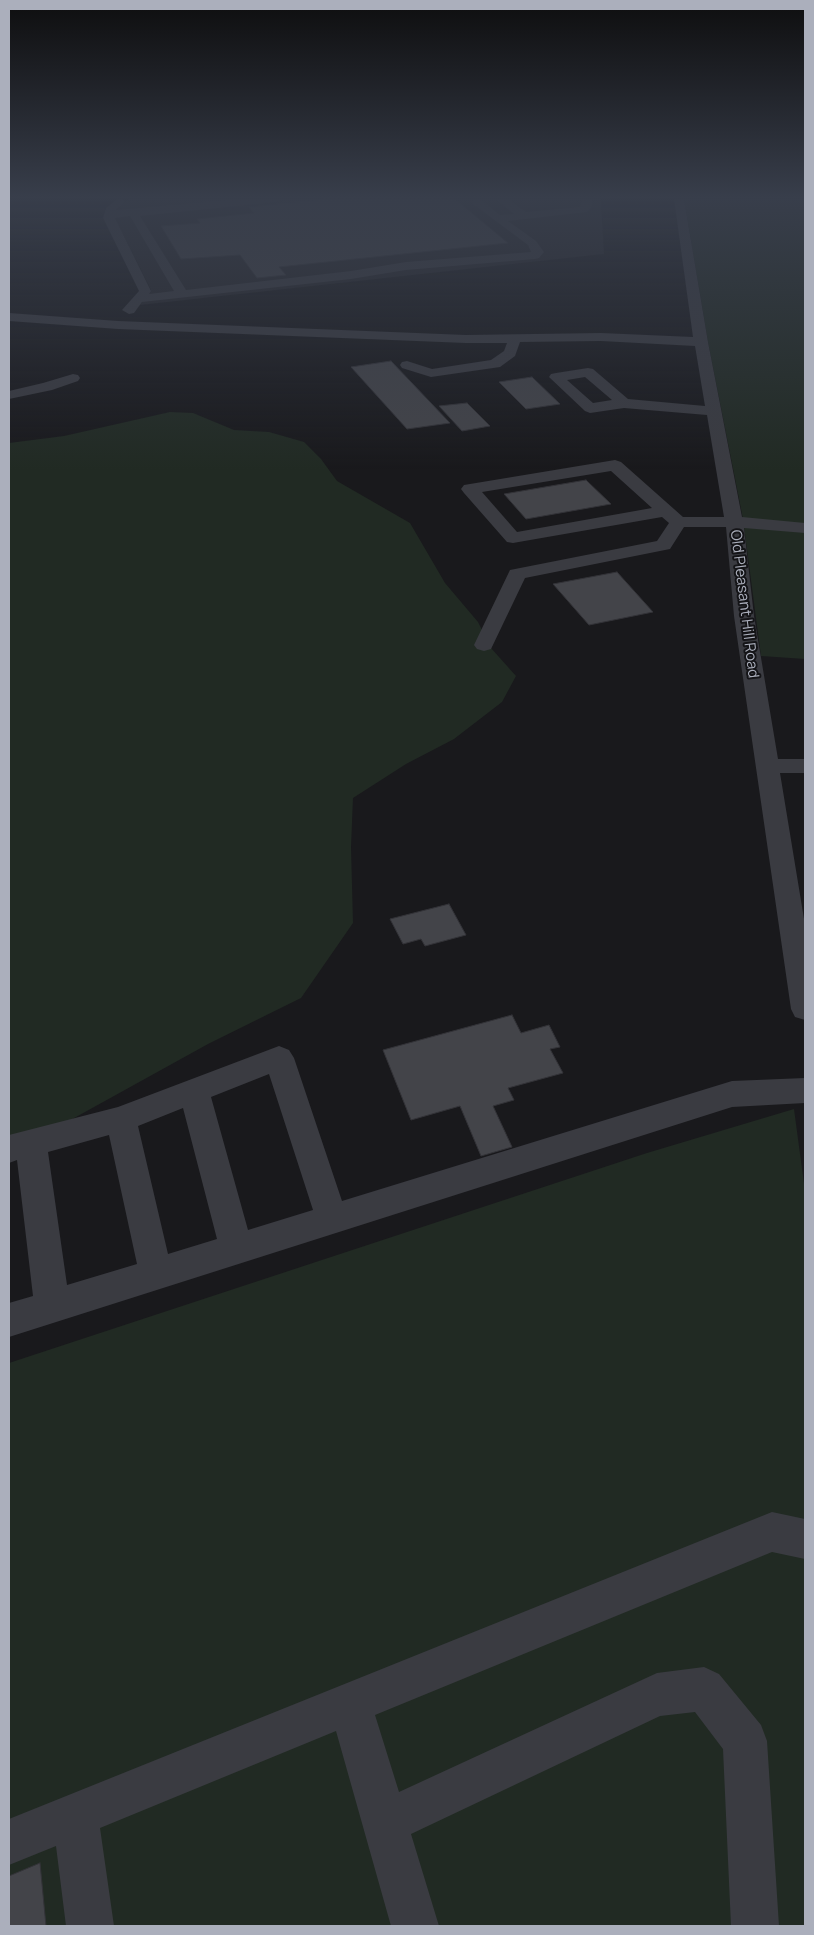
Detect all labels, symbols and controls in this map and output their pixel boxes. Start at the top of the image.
street label: Old Pleasant Hill Road [726,529,762,679]

